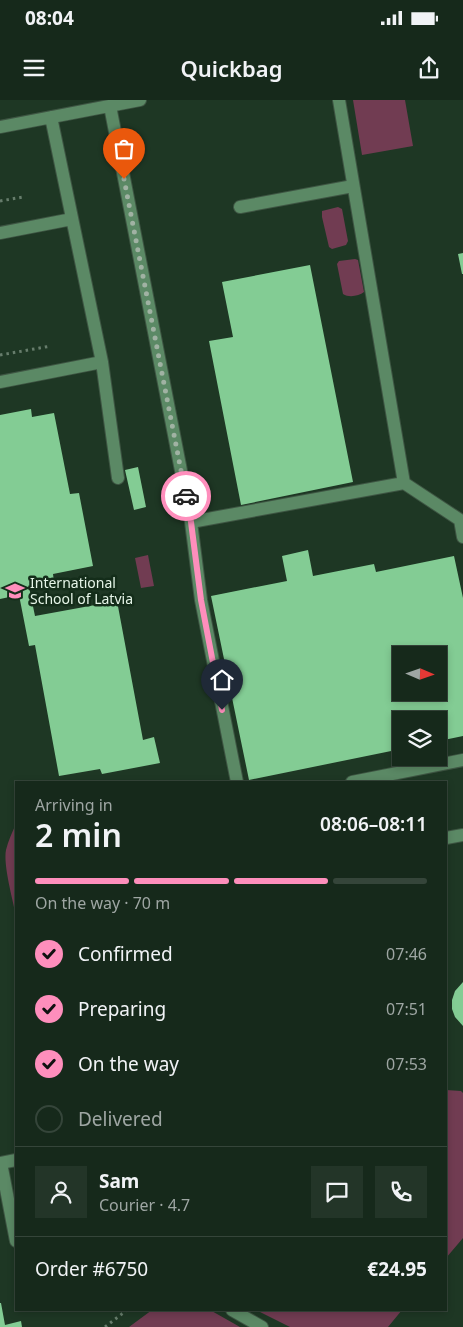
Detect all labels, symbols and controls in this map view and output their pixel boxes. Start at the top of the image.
text: 08:04 [25,5,74,31]
text: Quickbag [181,53,282,83]
icon: menu [20,54,48,82]
icon: share [415,54,443,82]
pin [103,128,145,179]
icon: bag [110,135,138,163]
courier [161,471,211,521]
icon: car [172,482,200,510]
place label: International School of Latvia [30,573,133,608]
school or university icon: International School of Latvia [4,580,26,602]
north arrow [392,646,448,701]
map controls [392,646,447,766]
pin [201,659,243,710]
icon: home [208,666,236,694]
button: layers [392,711,447,766]
text: Arriving in [35,794,113,816]
text: 08:06–08:11 [320,811,427,837]
text: 2 min [35,813,122,856]
text: On the way · 70 m [35,892,170,914]
icon: check [35,940,63,968]
text: Confirmed [78,941,173,967]
text: 07:46 [386,943,427,965]
icon: check [35,995,63,1023]
text: Preparing [78,996,166,1022]
text: 07:51 [386,998,427,1020]
icon: check [35,1050,63,1078]
text: On the way [78,1051,179,1077]
text: 07:53 [386,1053,427,1075]
text: Delivered [78,1106,163,1132]
button: person [35,1166,87,1218]
button: chat [311,1166,363,1218]
button: phone [375,1166,427,1218]
text: Sam [99,1168,139,1194]
text: Courier · 4.7 [99,1194,190,1216]
text: Order #6750 [35,1256,148,1282]
text: €24.95 [367,1256,427,1282]

